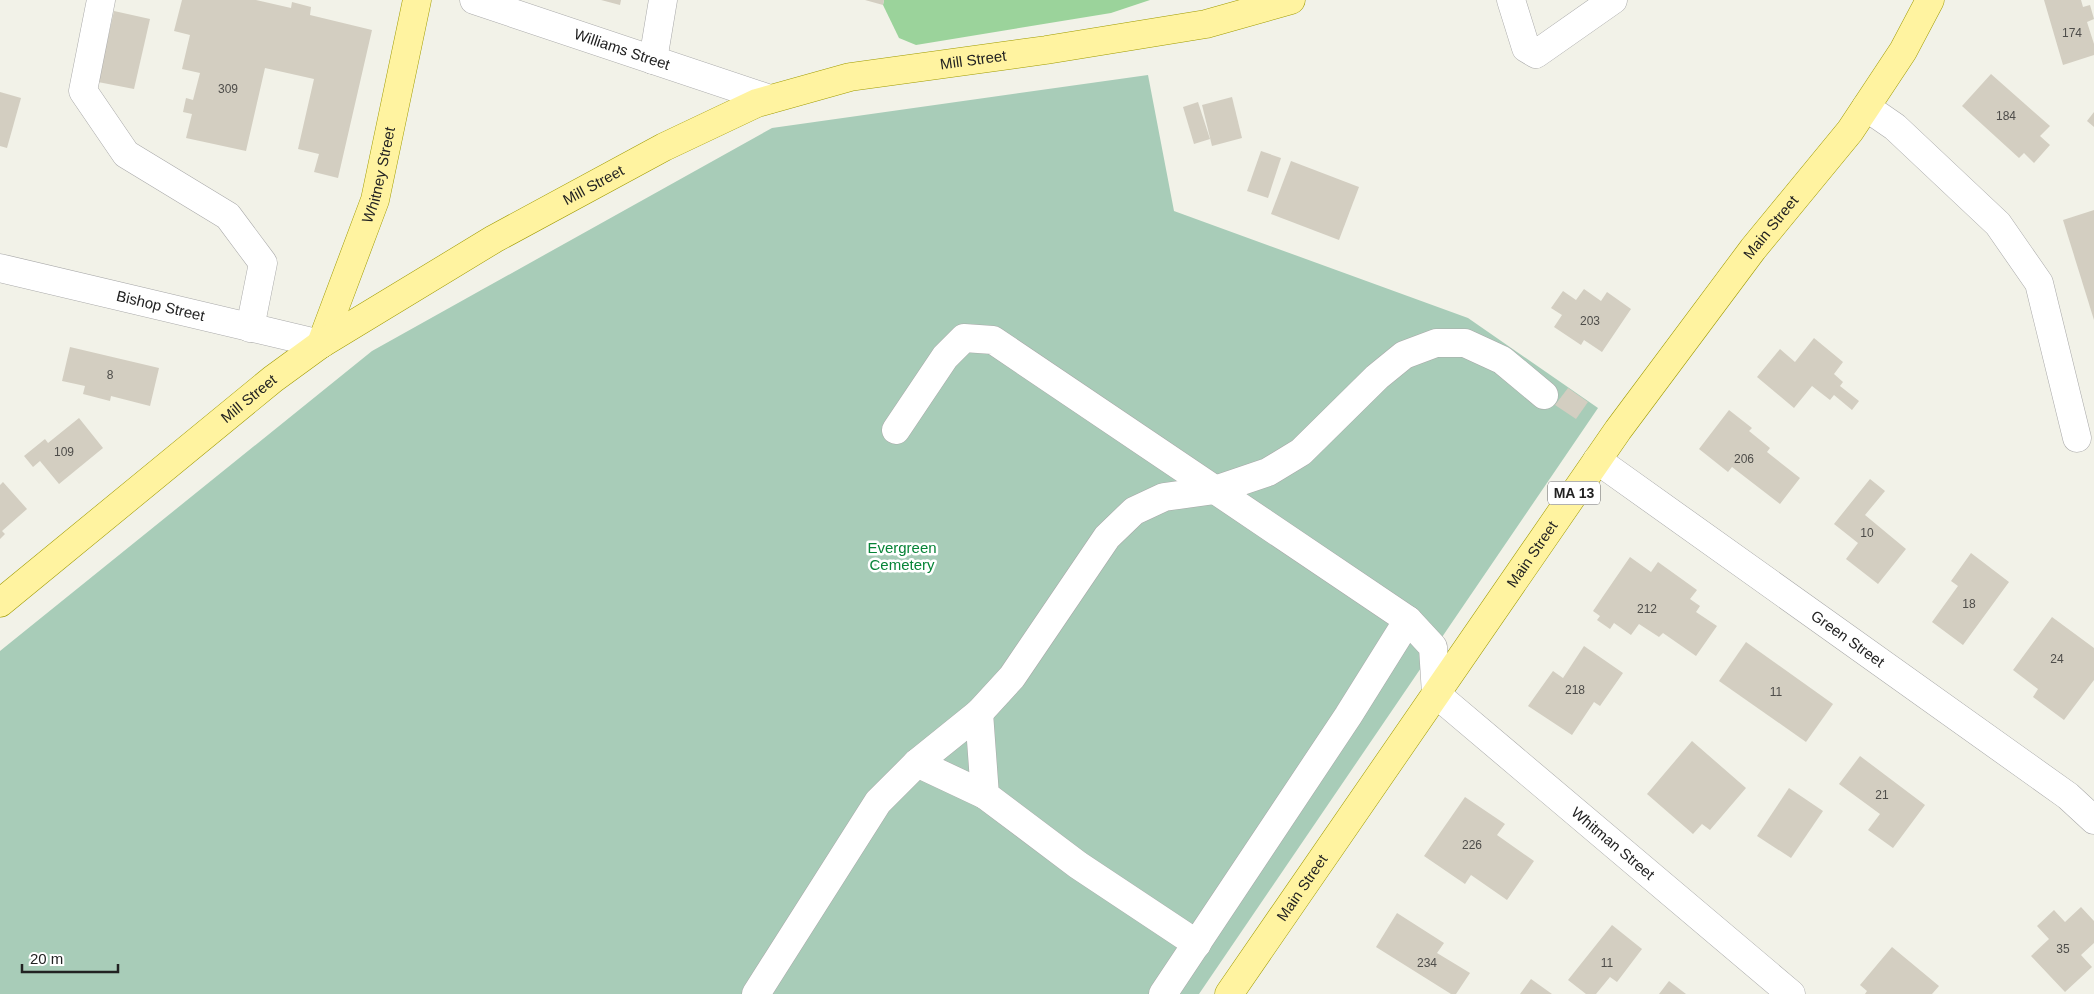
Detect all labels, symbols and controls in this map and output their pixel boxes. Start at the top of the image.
street label: Williams Street [572,25,673,73]
house number: 174 [2062,26,2082,40]
street label: Mill Street [939,46,1008,73]
house number: 309 [218,82,238,96]
house number: 184 [1996,109,2016,123]
street label: Whitney Street [358,125,398,225]
street label: Mill Street [560,161,627,208]
street label: Main Street [1740,191,1802,262]
street label: Bishop Street [115,287,207,324]
house number: 203 [1580,314,1600,328]
house number: 8 [107,368,114,382]
street label: Mill Street [217,370,280,426]
house number: 109 [54,445,74,459]
house number: 206 [1734,452,1754,466]
road number: MA 13 [1548,482,1600,504]
street label: Main Street [1503,517,1561,591]
house number: 10 [1860,526,1874,540]
park label: Evergreen Cemetery [867,539,937,573]
house number: 18 [1962,597,1976,611]
house number: 212 [1637,602,1657,616]
street label: Green Street [1808,607,1889,671]
house number: 24 [2050,652,2064,666]
house number: 218 [1565,683,1585,697]
house number: 11 [1770,685,1783,699]
house number: 21 [1875,788,1889,802]
street label: Whitman Street [1568,803,1659,884]
house number: 226 [1462,838,1482,852]
street label: Main Street [1273,850,1331,924]
scale bar [22,942,119,974]
house number: 35 [2056,942,2070,956]
text: 20 m [30,950,63,967]
house number: 234 [1417,956,1437,970]
house number: 11 [1601,956,1614,970]

